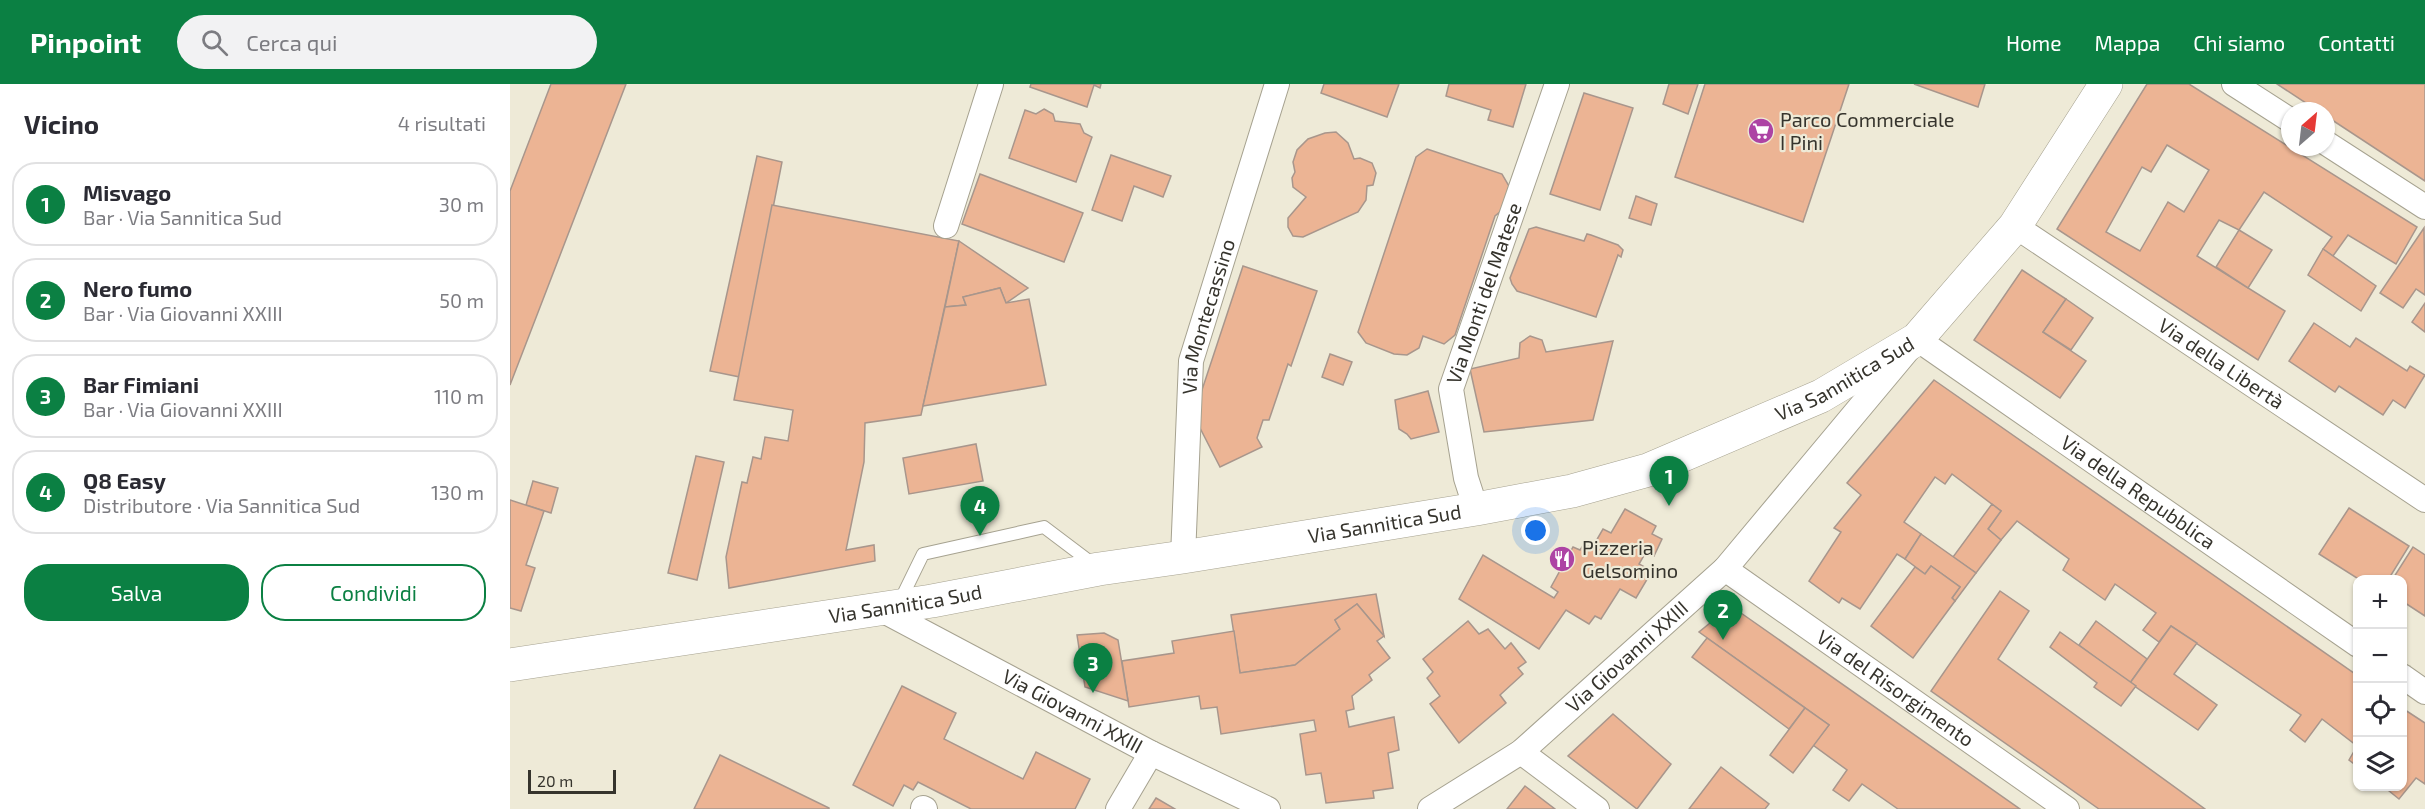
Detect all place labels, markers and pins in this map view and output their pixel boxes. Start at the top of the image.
place label: Parco Commerciale I Pini [1780,107,1955,154]
supermarket icon: Parco Commerciale I Pini [1746,116,1776,146]
pin: 1 [1650,456,1688,506]
pin: 4 [960,486,1000,536]
place label: Pizzeria Gelsomino [1582,535,1678,582]
restaurant icon: Pizzeria Gelsomino [1547,544,1577,574]
pin: 2 [1704,590,1742,640]
pin: 3 [1074,644,1112,693]

